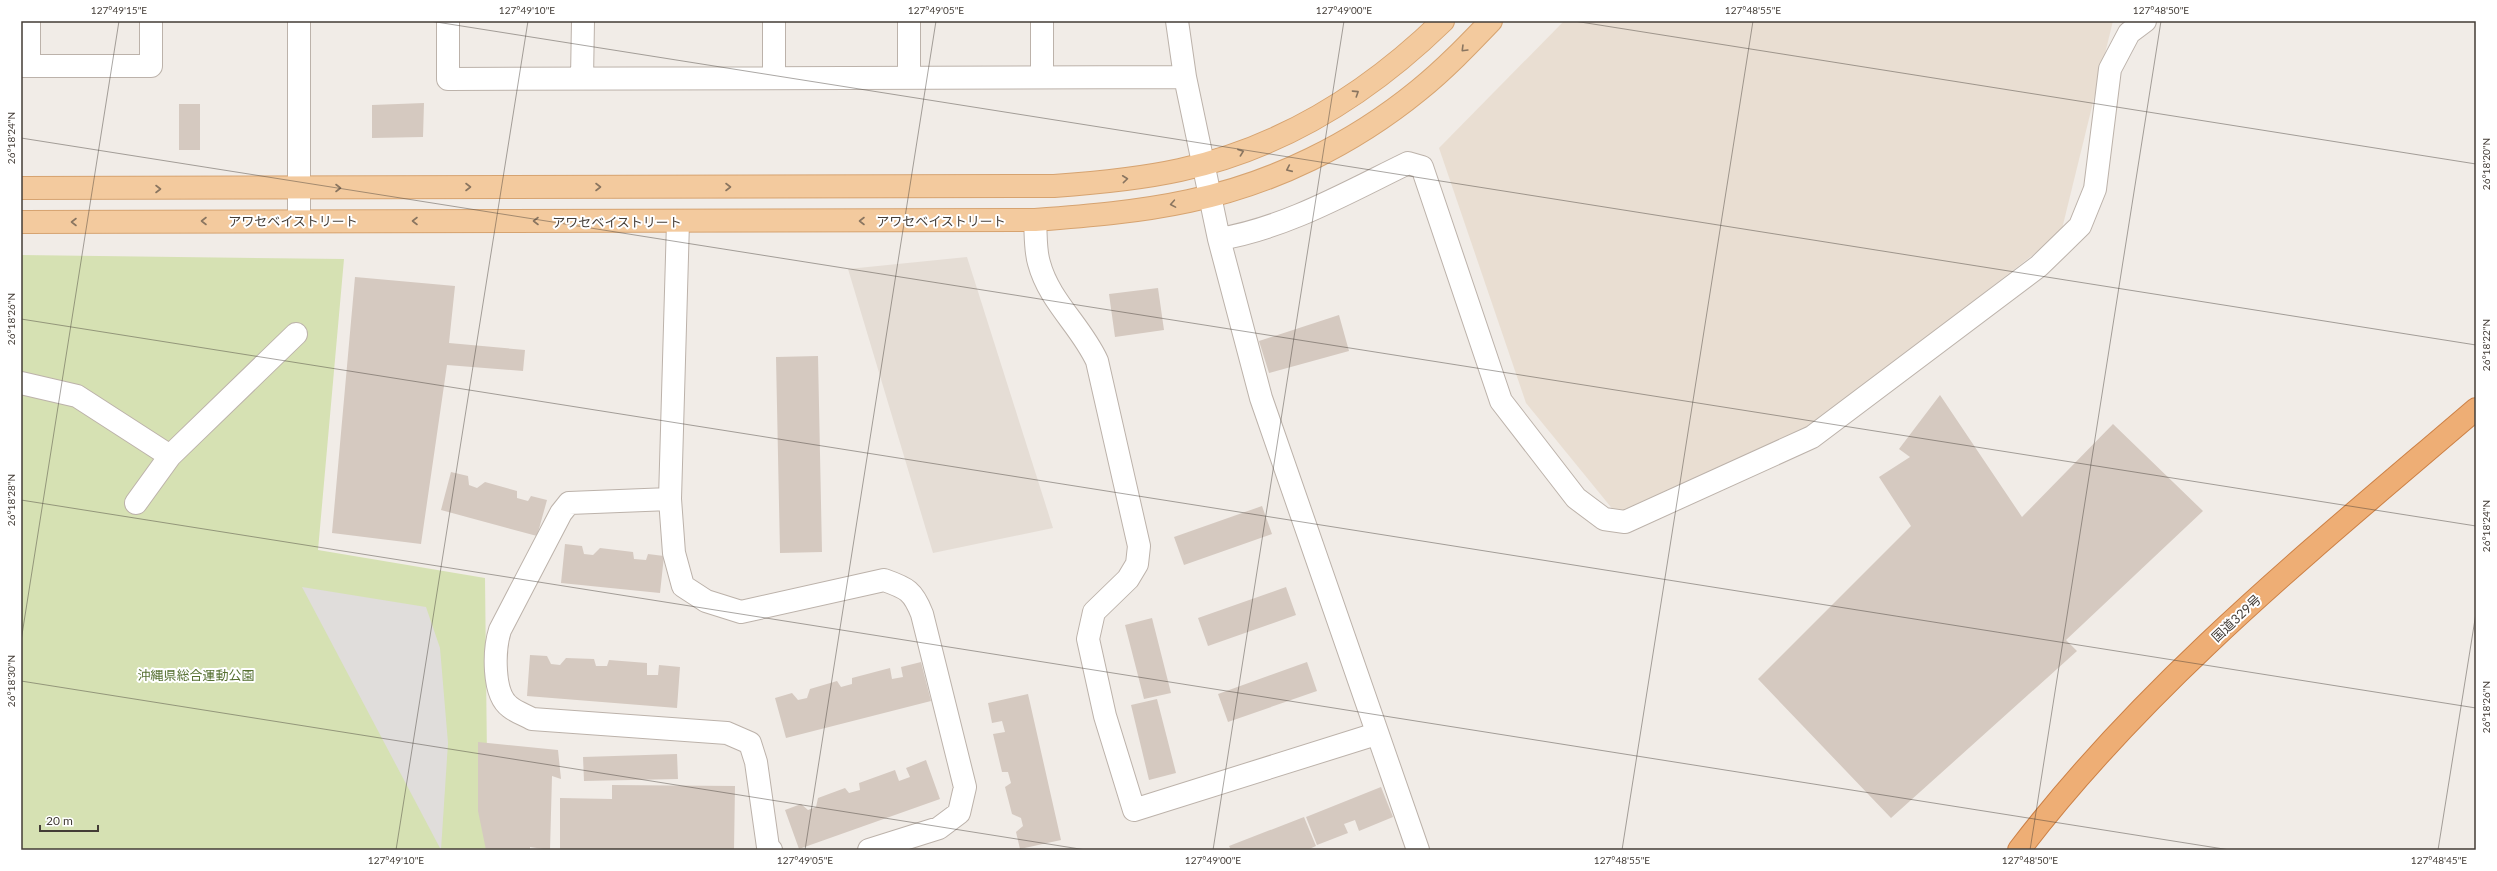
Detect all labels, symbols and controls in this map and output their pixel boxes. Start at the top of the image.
text: 127°49'15"E [91,4,147,16]
text: 127°49'10"E [499,4,555,16]
text: 127°49'05"E [908,4,964,16]
text: 127°49'00"E [1316,4,1372,16]
text: 127°48'55"E [1725,4,1781,16]
text: 127°48'50"E [2133,4,2189,16]
one-way arrow [1461,44,1469,51]
one-way arrow [1352,91,1359,98]
text: 26°18'24"N [5,112,17,164]
text: 26°18'20"N [2480,138,2492,190]
one-way arrow [1237,149,1244,157]
one-way arrow [1285,164,1293,172]
one-way arrow [1122,175,1128,184]
one-way arrow [465,183,471,191]
one-way arrow [595,183,601,191]
one-way arrow [725,183,731,191]
one-way arrow [335,184,341,192]
one-way arrow [155,185,161,193]
one-way arrow [1170,199,1176,208]
street label: アワセベイストリート [228,213,358,229]
street label: アワセベイストリート [876,213,1006,229]
street label: アワセベイストリート [552,214,682,230]
one-way arrow [201,217,207,225]
one-way arrow [412,217,418,225]
one-way arrow [533,217,539,225]
one-way arrow [859,217,865,225]
one-way arrow [71,218,77,226]
text: 26°18'26"N [5,293,17,345]
text: 26°18'22"N [2480,319,2492,371]
text: 26°18'28"N [5,474,17,526]
text: 26°18'24"N [2480,500,2492,552]
street label: 国道329号 [2208,591,2264,645]
text: 26°18'30"N [5,655,17,707]
park label: 沖縄県総合運動公園 [137,667,255,683]
text: 26°18'26"N [2480,681,2492,733]
scale bar [40,807,98,833]
text: 20 m [46,813,73,828]
text: 127°49'10"E [368,854,424,866]
text: 127°49'05"E [777,854,833,866]
text: 127°49'00"E [1185,854,1241,866]
text: 127°48'55"E [1594,854,1650,866]
text: 127°48'50"E [2002,854,2058,866]
text: 127°48'45"E [2411,854,2467,866]

